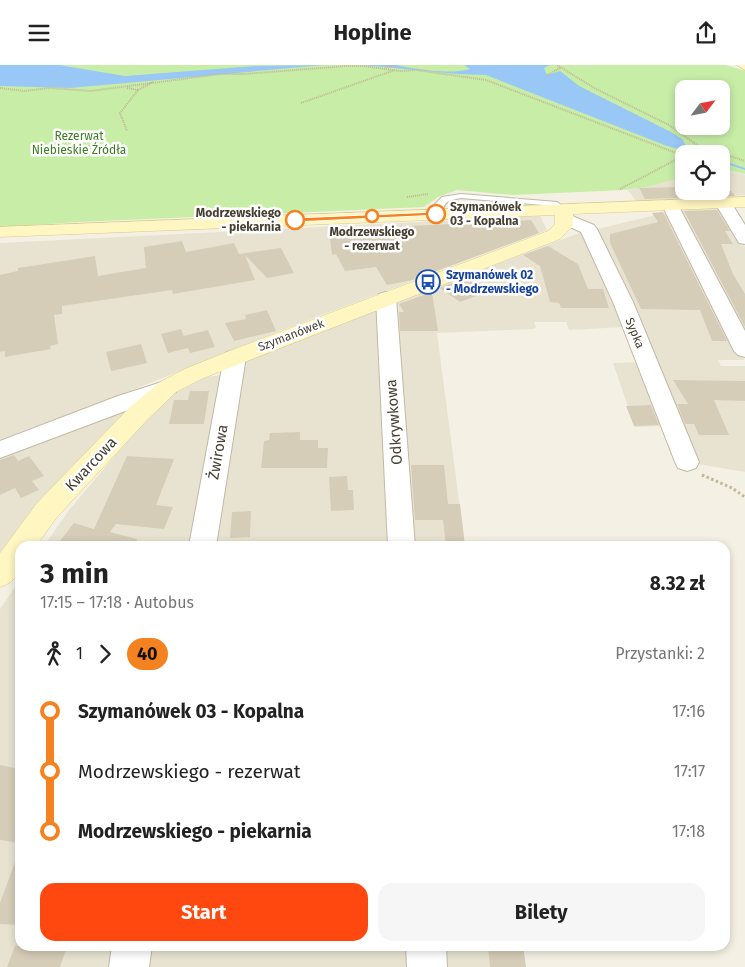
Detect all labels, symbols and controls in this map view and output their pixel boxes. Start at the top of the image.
icon: menu [25,19,53,47]
text: Hopline [333,19,412,46]
icon: share [692,19,720,47]
north arrow [675,80,730,135]
map controls [675,80,730,200]
park label: Rezerwat Niebieskie Źródła [32,129,126,157]
button: locate [675,145,730,200]
place label: Szymanówek 03 - Kopalna [450,200,522,228]
marker: Szymanówek 03 - Kopalna [426,204,446,224]
place label: Modrzewskiego - piekarnia [196,206,281,234]
marker: Modrzewskiego - rezerwat [365,209,379,223]
marker: Modrzewskiego - piekarnia [285,210,305,230]
place label: Modrzewskiego - rezerwat [329,225,415,253]
place label: Szymanówek 02 - Modrzewskiego [446,268,539,296]
bus stop icon: Szymanówek 02 - Modrzewskiego [415,269,441,295]
street label: Szymanówek [256,316,327,354]
street label: Sypka [623,316,647,350]
street label: Odkrywkowa [382,378,406,466]
street label: Żwirowa [204,423,232,481]
street label: Kwarcowa [61,433,121,495]
text: 3 min [40,557,109,590]
text: 8.32 zł [650,572,705,595]
text: 17:15 – 17:18 · Autobus [40,593,194,612]
icon: walk [40,640,68,668]
icon: forward [91,640,119,668]
text: 40 [137,643,158,665]
text: 1 [76,644,83,663]
text: Przystanki: 2 [615,644,705,663]
text: Szymanówek 03 - Kopalna [78,700,304,723]
text: 17:16 [672,702,705,721]
text: Modrzewskiego - rezerwat [78,760,301,783]
text: 17:17 [674,762,705,781]
text: Modrzewskiego - piekarnia [78,820,312,843]
text: 17:18 [672,822,705,841]
button: Start [40,883,368,941]
button: Bilety [378,883,705,941]

